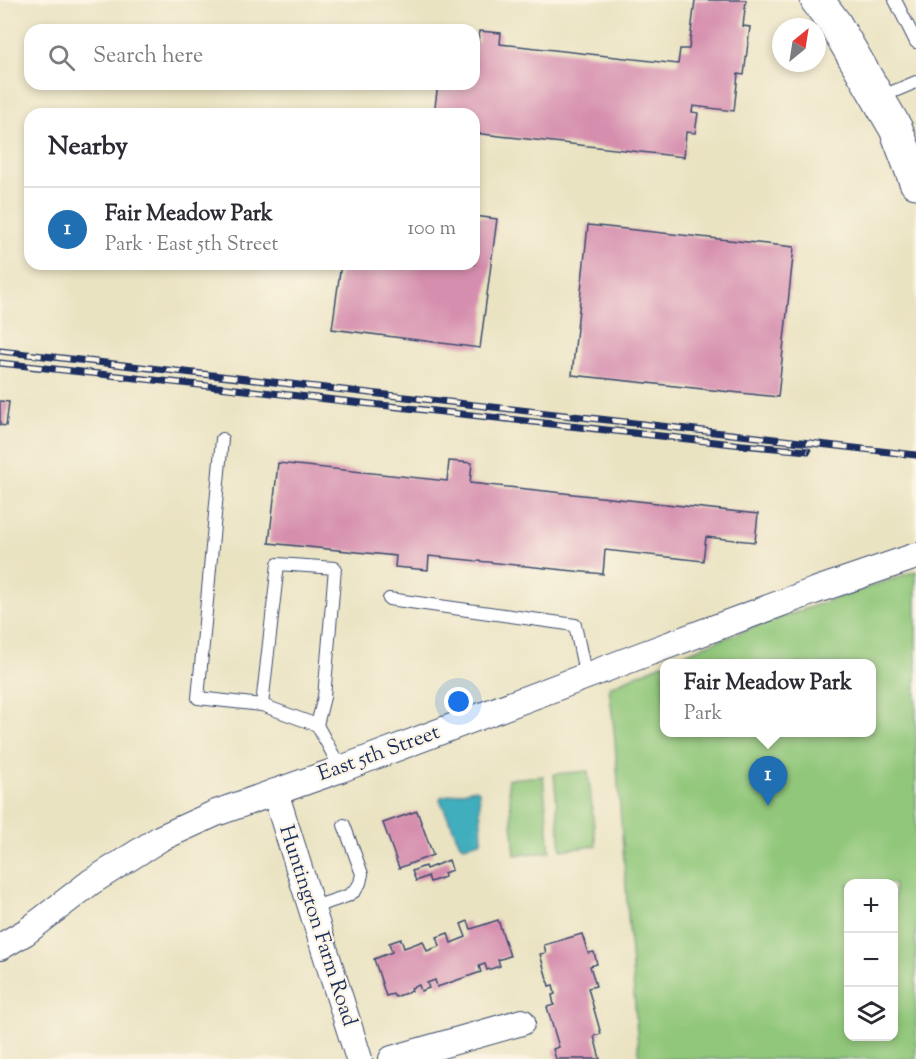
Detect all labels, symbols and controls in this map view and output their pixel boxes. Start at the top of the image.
north arrow [772,18,826,72]
search box [24,24,480,90]
icon: search [45,41,78,74]
text: Search here [93,41,203,73]
text: Nearby [48,129,128,166]
text: Fair Meadow Park [105,199,273,231]
text: 1 [64,215,71,244]
text: 100 m [407,215,456,244]
text: Park · East 5th Street [105,231,278,260]
popup [660,659,876,737]
text: Fair Meadow Park [684,668,852,700]
your location [444,687,473,716]
text: Park [684,700,722,729]
street label: East 5th Street [314,718,444,790]
pin: 1 [748,756,788,806]
street label: Huntington Farm Road [270,822,364,1030]
map controls [844,879,898,1041]
button: + [844,879,898,933]
button: − [844,933,898,987]
button: layers [844,987,898,1041]

